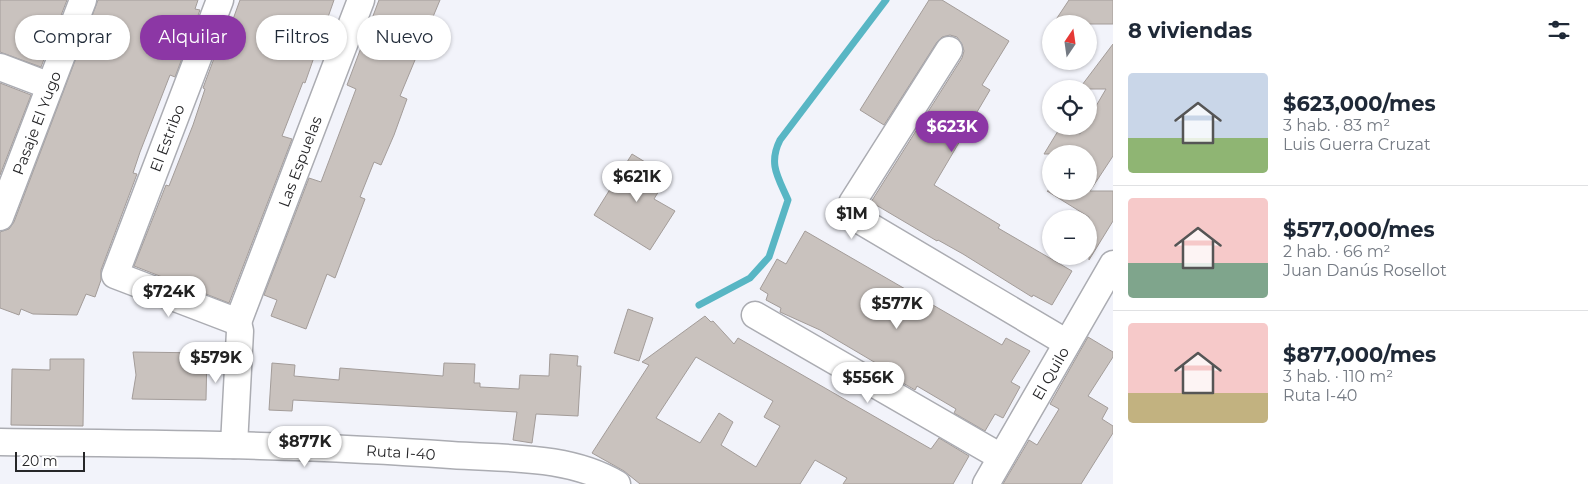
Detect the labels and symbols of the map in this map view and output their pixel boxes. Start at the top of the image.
north arrow [1042,15,1098,70]
street label: Pasaje El Yugo [8,68,65,177]
street label: El Estribo [145,102,189,174]
pin: $623K [917,110,987,153]
street label: Las Espuelas [273,113,325,209]
pin: $621K [602,160,672,203]
pin: $1M [828,198,876,240]
pin: $724K [134,276,204,318]
pin: $577K [862,288,932,330]
pin: $579K [181,342,251,384]
street label: El Quilo [1027,343,1073,403]
pin: $556K [833,362,903,404]
pin: $877K [270,426,340,468]
street label: Ruta I-40 [366,440,436,463]
scale bar [15,449,85,472]

